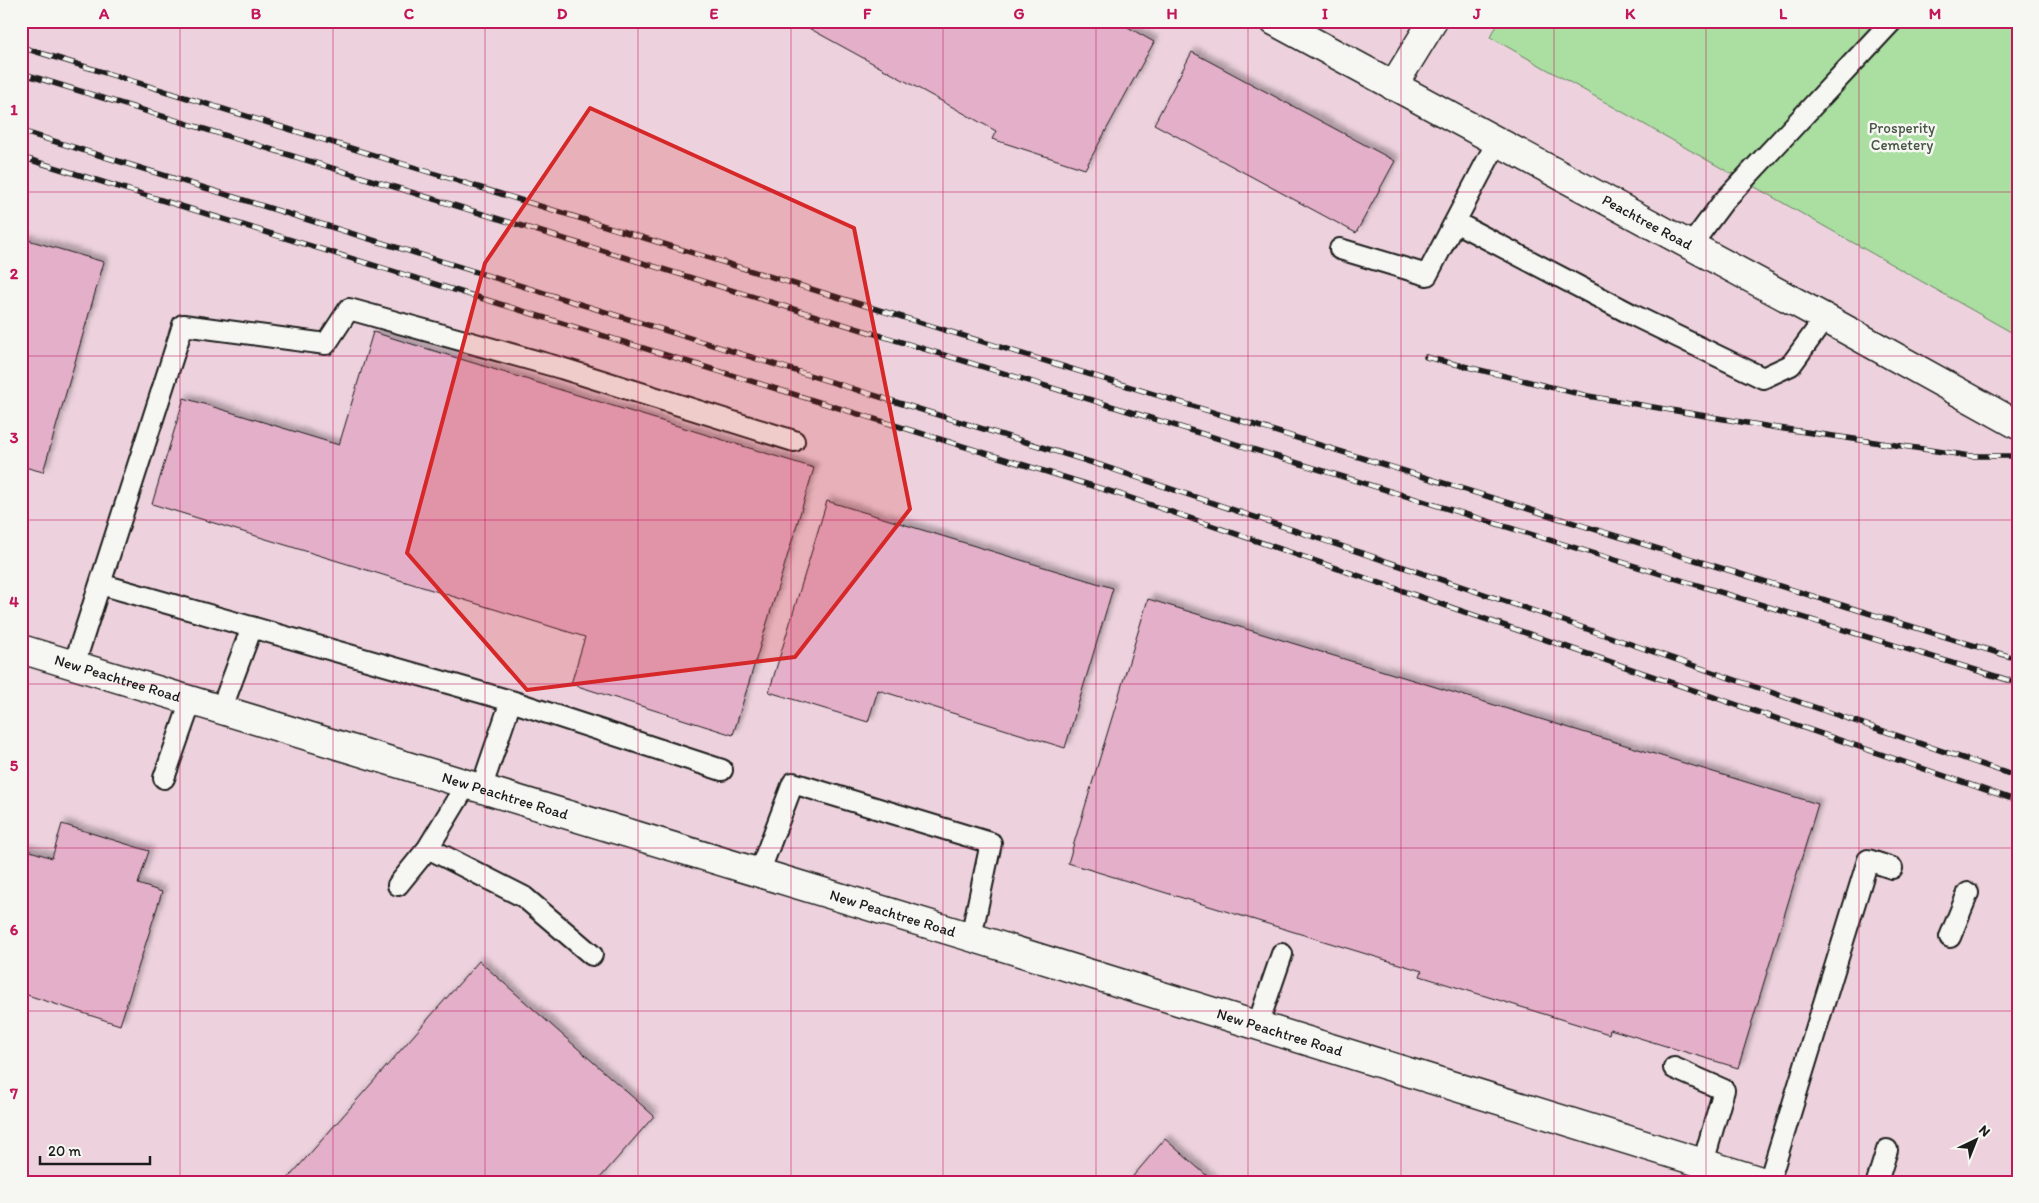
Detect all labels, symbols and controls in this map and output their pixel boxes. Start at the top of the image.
text: A [98,4,110,23]
text: B [251,4,262,23]
text: C [404,4,415,23]
text: D [557,4,568,23]
text: E [710,4,719,23]
text: F [863,4,872,23]
text: G [1013,4,1025,23]
text: H [1166,4,1178,23]
text: I [1322,4,1328,23]
text: J [1472,4,1481,23]
text: K [1625,4,1636,23]
text: L [1779,4,1788,23]
text: M [1929,4,1941,23]
text: 1 [10,100,18,119]
park label: Prosperity Cemetery [1869,119,1935,154]
street label: Peachtree Road [1599,191,1696,254]
text: 2 [10,264,19,283]
text: 3 [10,428,19,447]
text: 4 [9,592,19,611]
street label: New Peachtree Road [52,651,184,706]
text: 5 [10,756,19,775]
street label: New Peachtree Road [440,768,571,824]
street label: New Peachtree Road [828,886,959,941]
text: 6 [10,920,19,939]
street label: New Peachtree Road [1215,1004,1346,1061]
text: 7 [9,1084,18,1103]
north arrow [1952,1116,2002,1166]
text: N [1975,1121,1994,1140]
scale bar [40,1133,150,1165]
text: 20 m [48,1142,82,1160]

